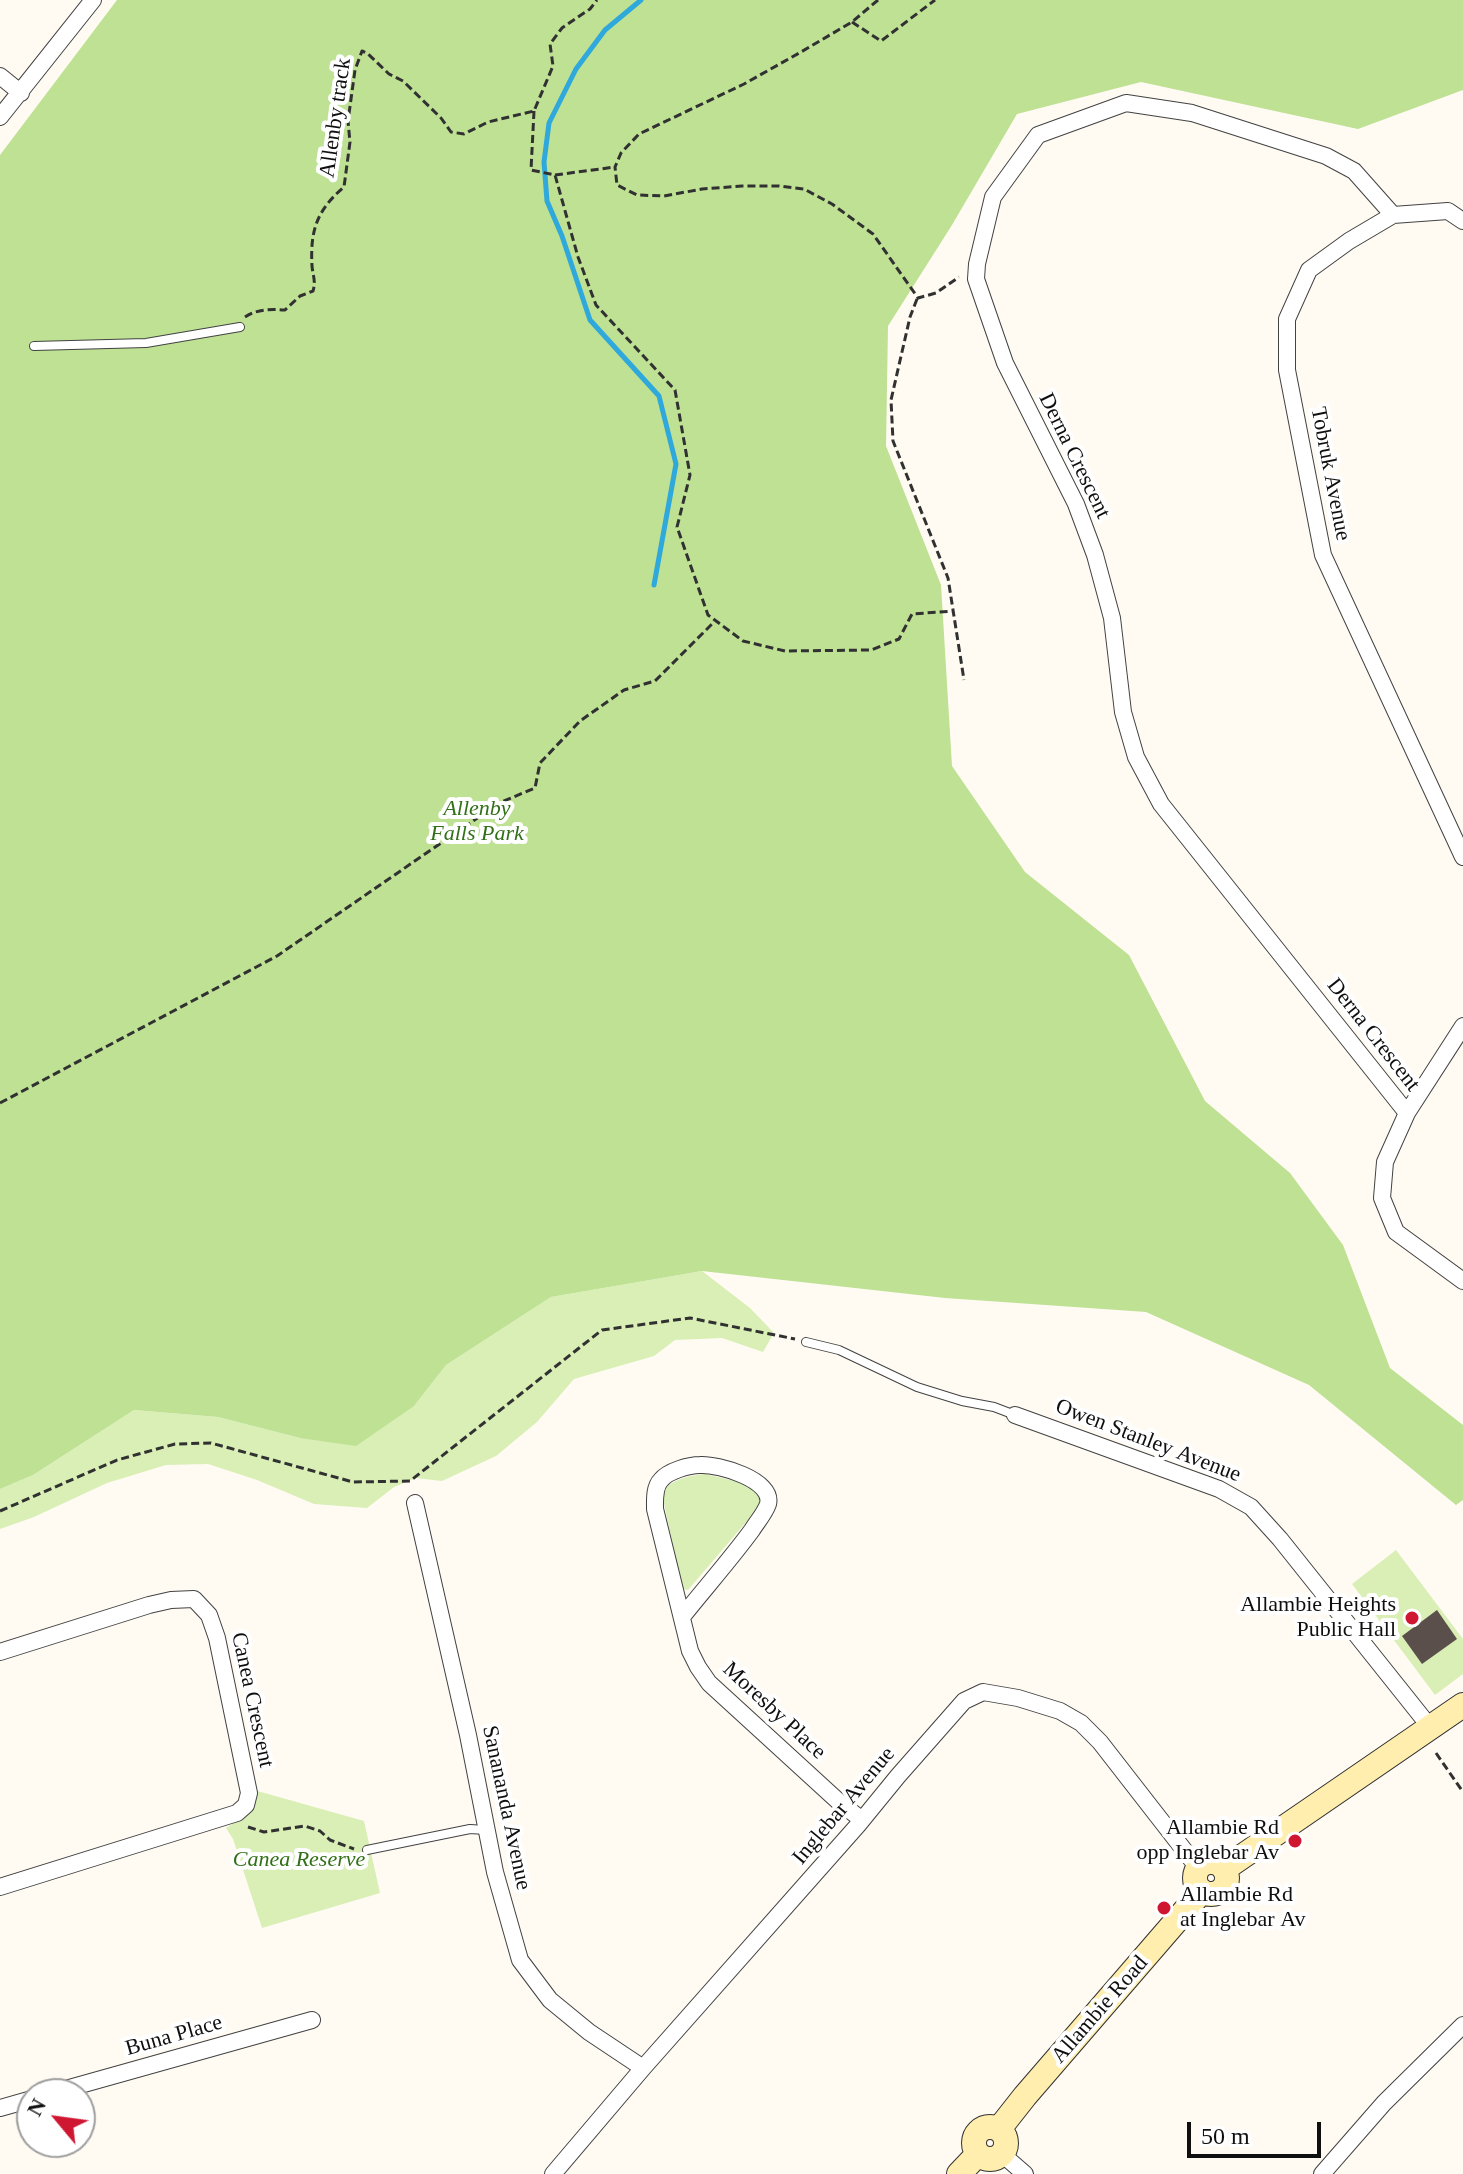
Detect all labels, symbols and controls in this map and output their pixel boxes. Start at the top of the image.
street label: Allenby track [315,57,357,179]
street label: Derna Crescent [1032,389,1116,523]
street label: Tobruk Avenue [1304,405,1356,543]
park label: Allenby Falls Park [430,796,524,848]
street label: Derna Crescent [1321,973,1425,1097]
street label: Owen Stanley Avenue [1052,1394,1244,1488]
place label: Allambie Heights Public Hall [1240,1592,1396,1644]
marker: Allambie Heights Public Hall [1403,1609,1421,1627]
street label: Canea Crescent [225,1630,279,1770]
street label: Moresby Place [717,1657,831,1765]
street label: Sanananda Avenue [476,1723,536,1893]
street label: Inglebar Avenue [787,1742,901,1870]
place label: Allambie Rd opp Inglebar Av [1136,1815,1279,1866]
marker: Allambie Rd opp Inglebar Av [1286,1832,1304,1850]
park label: Canea Reserve [233,1847,365,1873]
place label: Allambie Rd at Inglebar Av [1180,1882,1305,1934]
marker: Allambie Rd at Inglebar Av [1155,1899,1173,1917]
street label: Allambie Road [1046,1951,1154,2069]
street label: Buna Place [123,2010,225,2062]
north arrow [16,2078,96,2158]
text: N [22,2094,51,2120]
scale bar [1191,2106,1325,2156]
text: 50 m [1201,2123,1250,2149]

